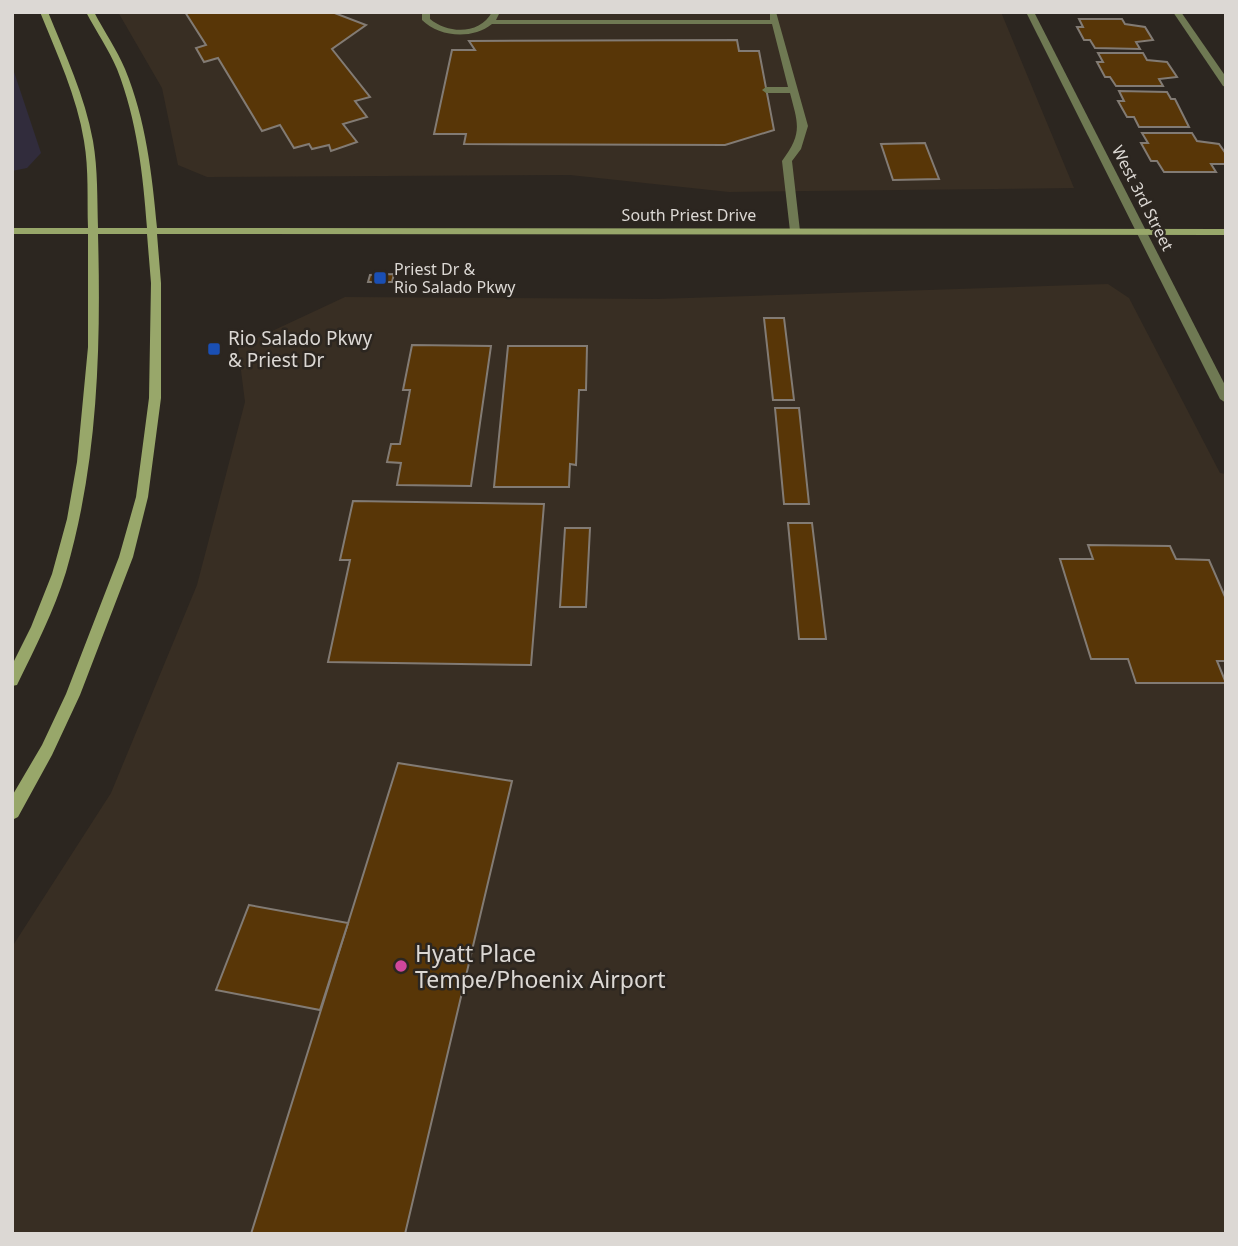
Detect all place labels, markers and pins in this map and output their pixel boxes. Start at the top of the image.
place label: Priest Dr & Rio Salado Pkwy [394,258,516,298]
marker: Priest Dr & Rio Salado Pkwy [372,270,388,286]
place label: Rio Salado Pkwy & Priest Dr [228,325,373,373]
marker: Rio Salado Pkwy & Priest Dr [206,341,222,357]
place label: Hyatt Place Tempe/Phoenix Airport [415,937,666,995]
marker: Hyatt Place Tempe/Phoenix Airport [393,958,409,974]

